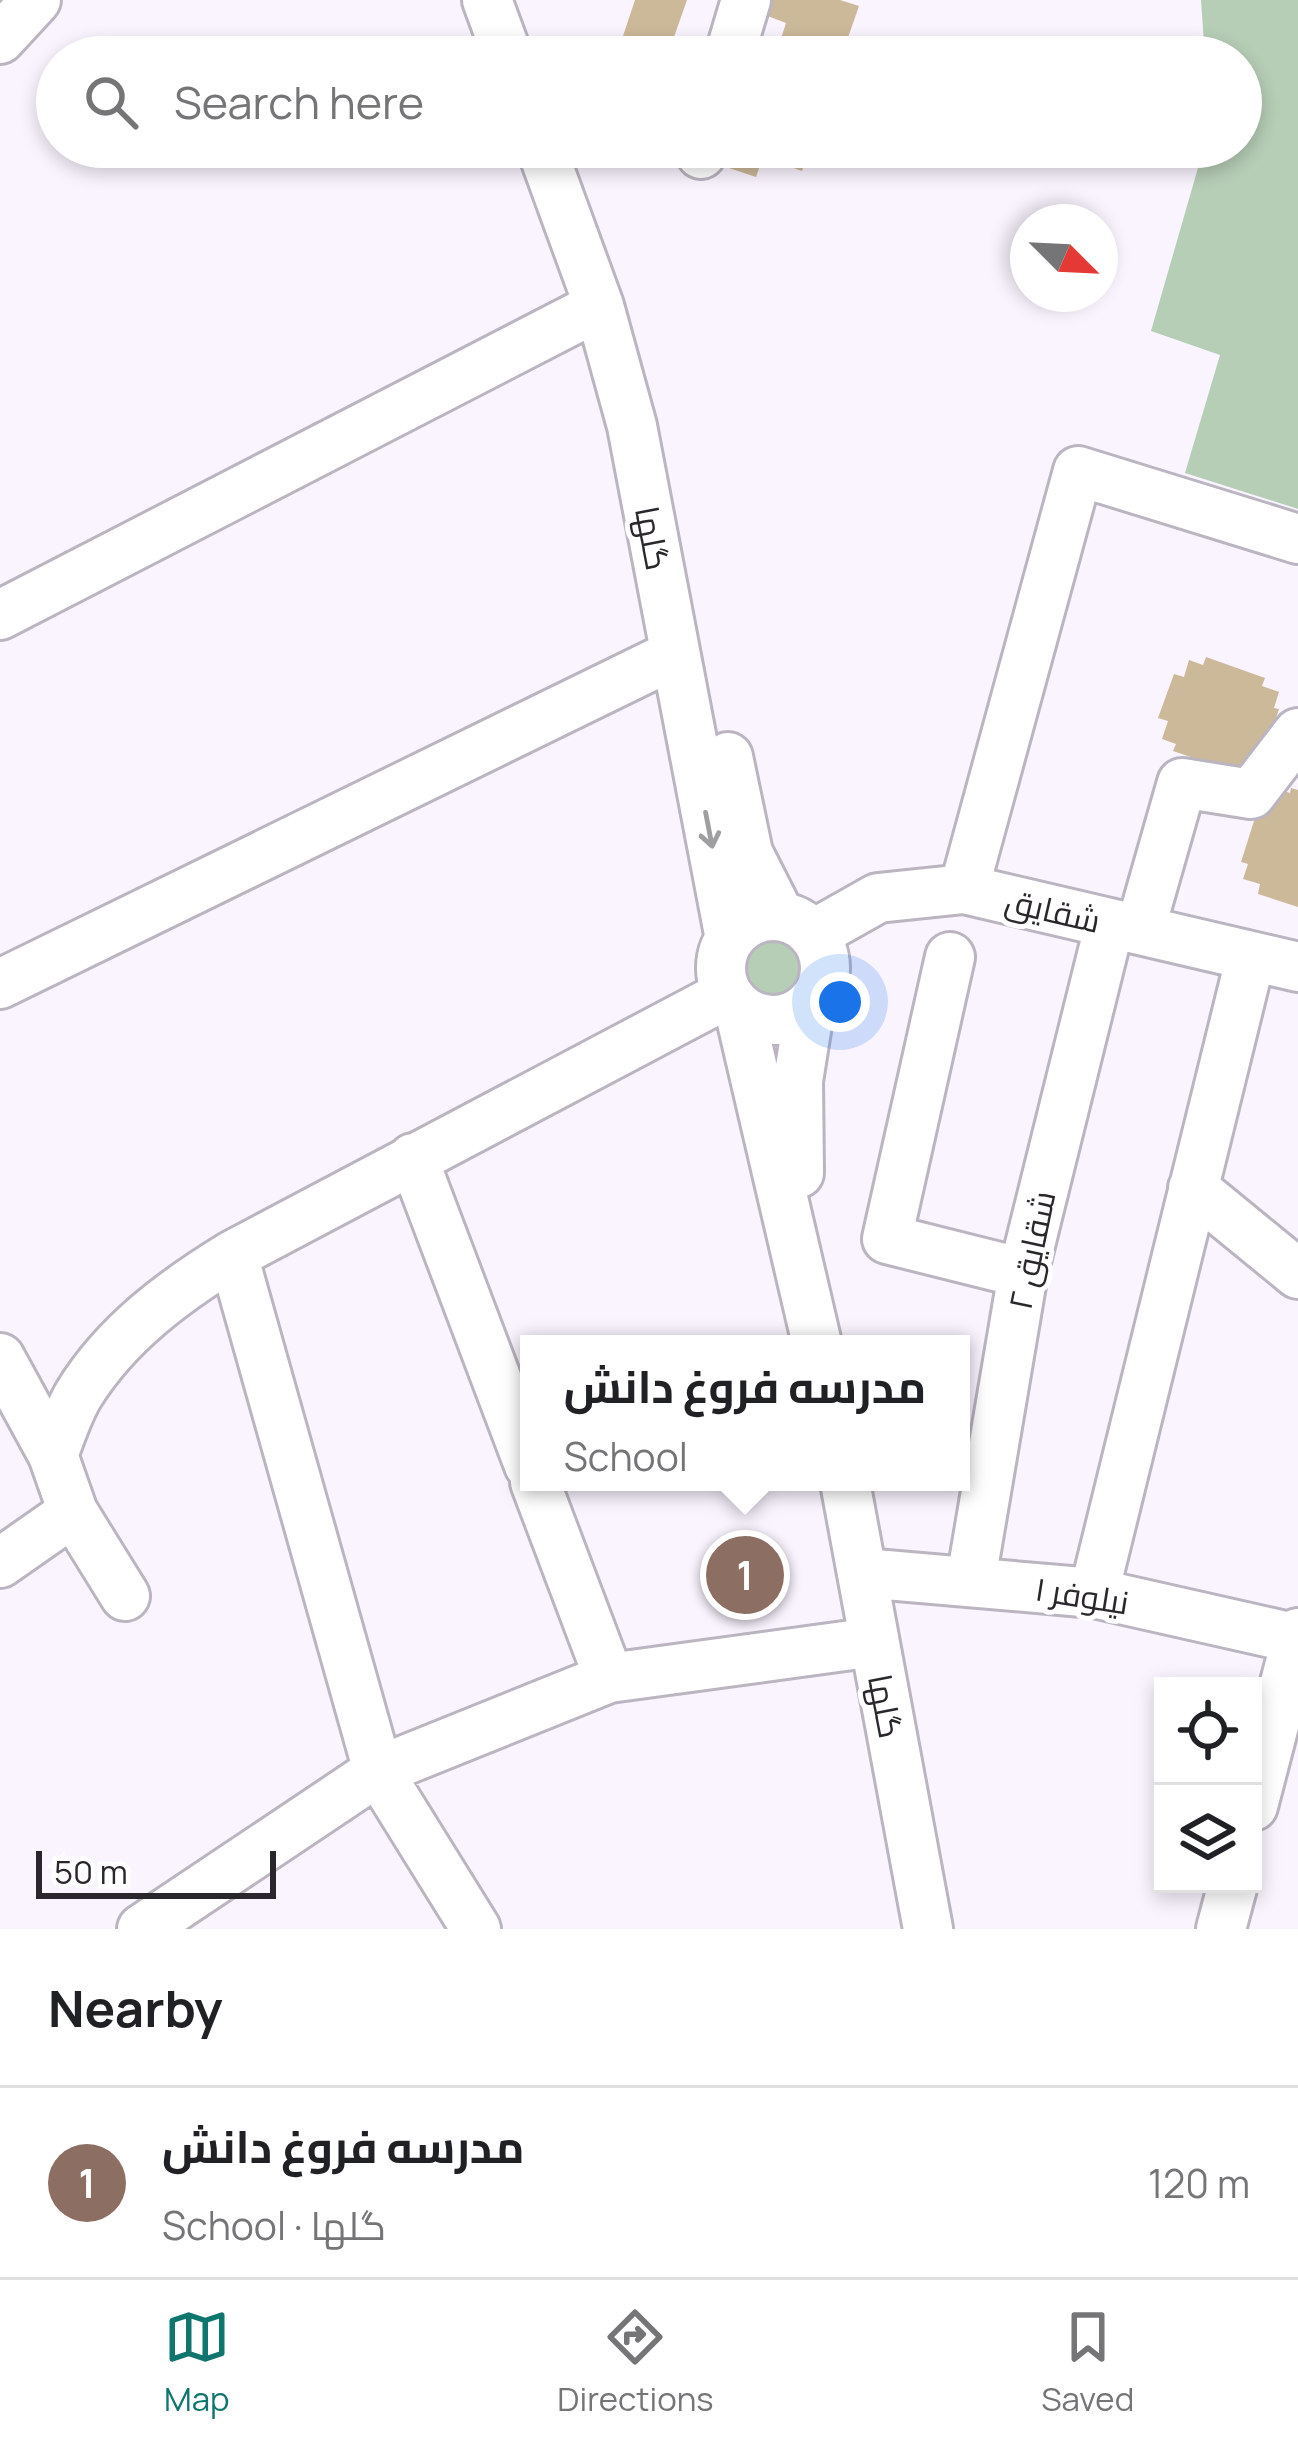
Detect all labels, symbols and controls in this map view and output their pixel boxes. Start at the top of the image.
search box [36,36,1262,168]
icon: search [78,69,144,135]
text: Search here [174,71,424,133]
north arrow [1010,204,1118,312]
street label: گلها [625,502,681,574]
one-way arrow [699,810,721,849]
street label: شقایق [1001,877,1105,943]
your location [810,972,870,1032]
street label: شقایق ۲ [996,1186,1066,1314]
popup [520,1335,970,1491]
text: مدرسه فروغ دانش [564,1355,926,1417]
text: School [564,1429,688,1483]
pin: 1 [706,1530,784,1620]
street label: نیلوفر ۱ [1032,1565,1132,1625]
street label: گلها [858,1670,914,1742]
map controls [1154,1677,1262,1893]
button: locate [1154,1677,1262,1785]
button: layers [1154,1785,1262,1893]
scale bar [36,1845,276,1898]
text: 50 m [54,1849,128,1894]
text: Nearby [48,1973,223,2042]
text: مدرسه فروغ دانش [162,2115,524,2177]
text: 1 [78,2156,96,2210]
text: 120 m [1148,2156,1250,2210]
text: School · گلها [162,2198,386,2252]
tab: Map [164,2304,230,2421]
tab: Directions [557,2304,714,2421]
tab: Saved [1041,2304,1134,2421]

